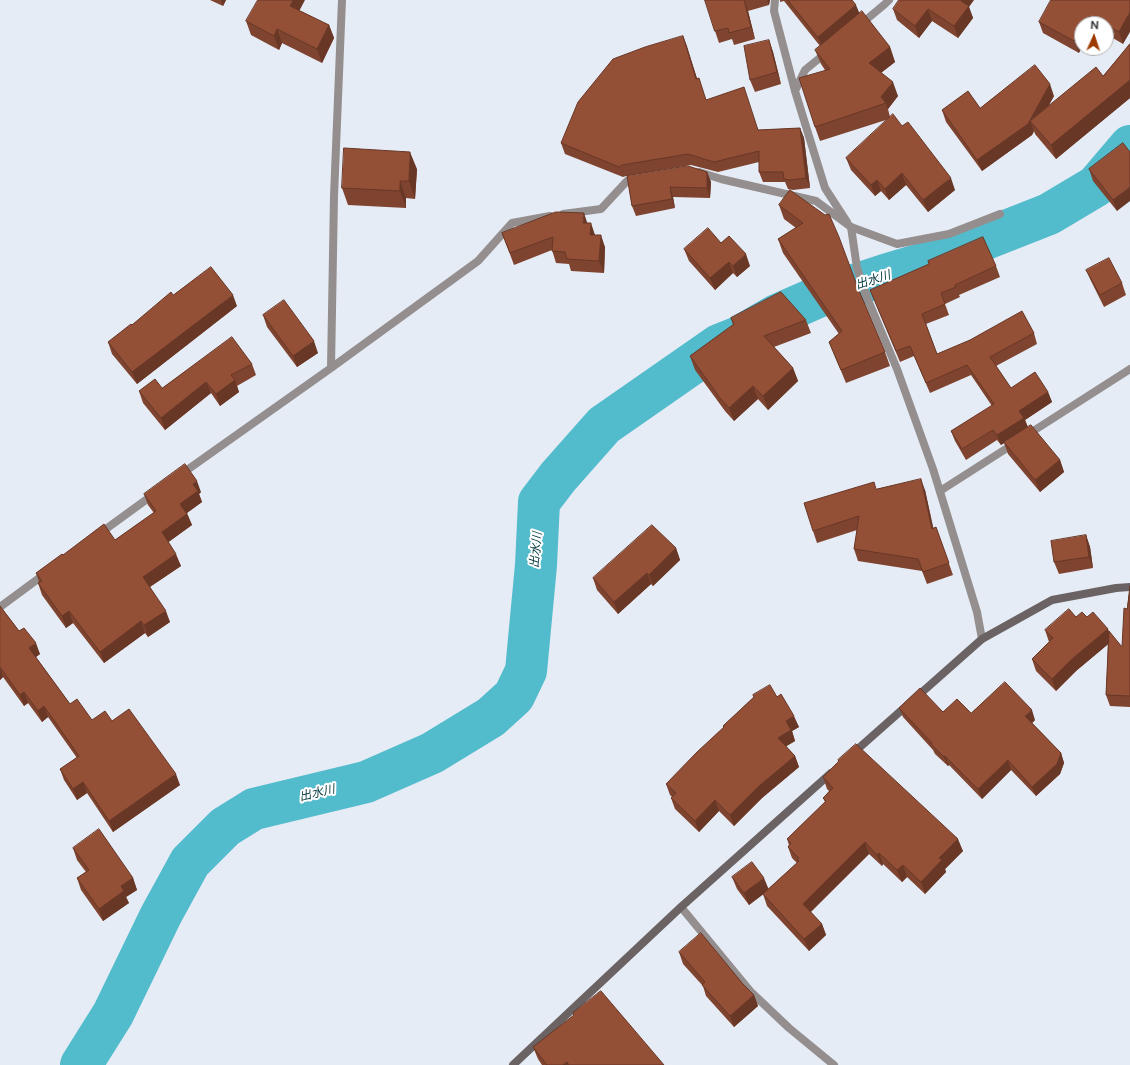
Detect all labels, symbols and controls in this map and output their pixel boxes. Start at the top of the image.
north arrow [1074,16,1114,56]
text: N [1090,19,1099,31]
water label: 出水川 [854,268,892,292]
water label: 出水川 [527,531,545,569]
water label: 出水川 [298,782,336,804]

